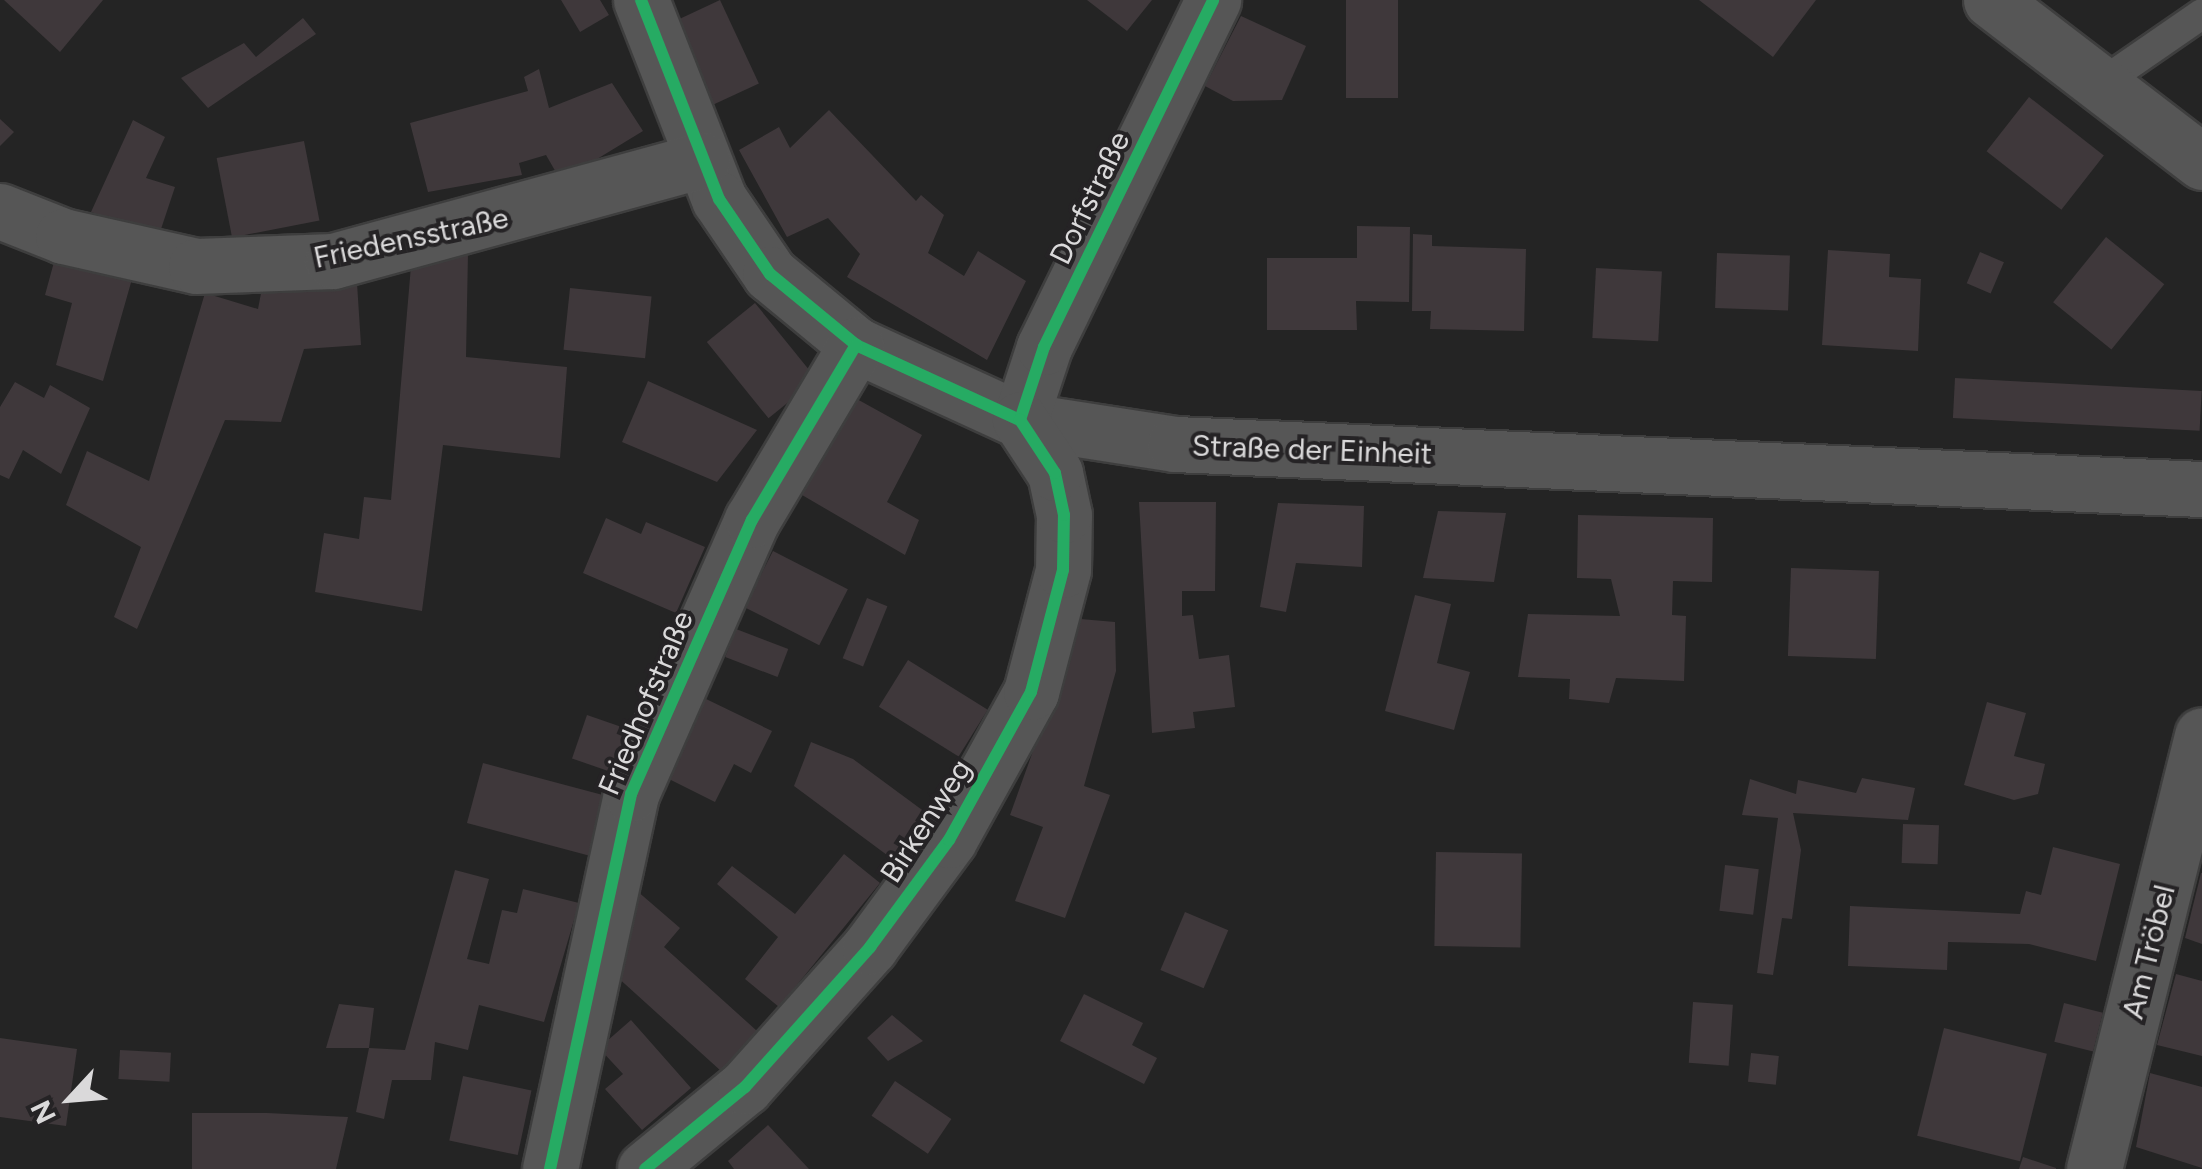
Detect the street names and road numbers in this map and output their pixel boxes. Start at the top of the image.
street label: Dorfstraße [1042,126,1138,270]
street label: Friedensstraße [310,200,512,276]
street label: Straße der Einheit [1191,428,1433,472]
street label: Friedhofstraße [591,606,701,800]
street label: Birkenweg [873,753,979,889]
street label: Am Tröbel [2115,881,2183,1023]

